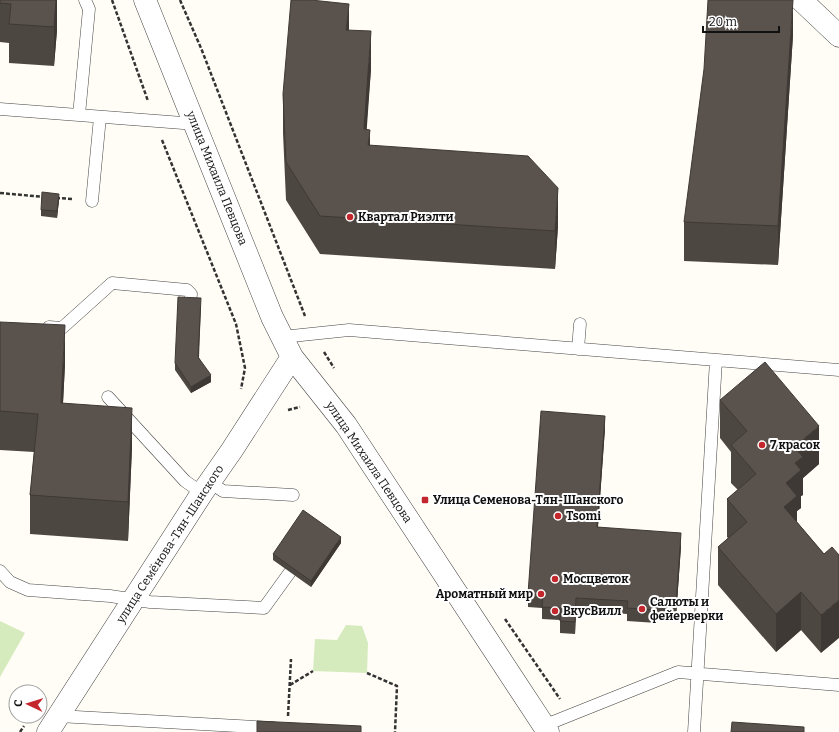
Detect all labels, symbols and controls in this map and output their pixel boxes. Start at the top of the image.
scale bar [703,8,779,34]
text: 20 m [709,15,738,29]
street label: улица Михаила Певцова [183,108,251,248]
place label: Квартал Риэлти [358,210,454,224]
marker: Квартал Риэлти [345,212,355,222]
street label: улица Михаила Певцова [322,398,415,526]
place label: 7 красок [770,438,821,452]
marker: 7 красок [757,440,767,450]
street label: улица Семёнова-Тян-Шанского [113,462,227,627]
place label: Улица Семенова-Тян-Шанского [433,493,623,507]
marker: Улица Семенова-Тян-Шанского [420,495,430,505]
place label: Tsomi [566,509,601,523]
marker: Tsomi [553,511,563,521]
place label: Мосцветок [563,572,629,586]
marker: Мосцветок [550,574,560,584]
place label: Ароматный мир [436,587,533,601]
marker: Ароматный мир [536,589,546,599]
place label: Салюты и фейерверки [650,595,723,623]
place label: ВкусВилл [563,604,622,618]
marker: Салюты и фейерверки [637,604,647,614]
marker: ВкусВилл [550,606,560,616]
north arrow [8,684,48,724]
text: С [12,699,25,707]

